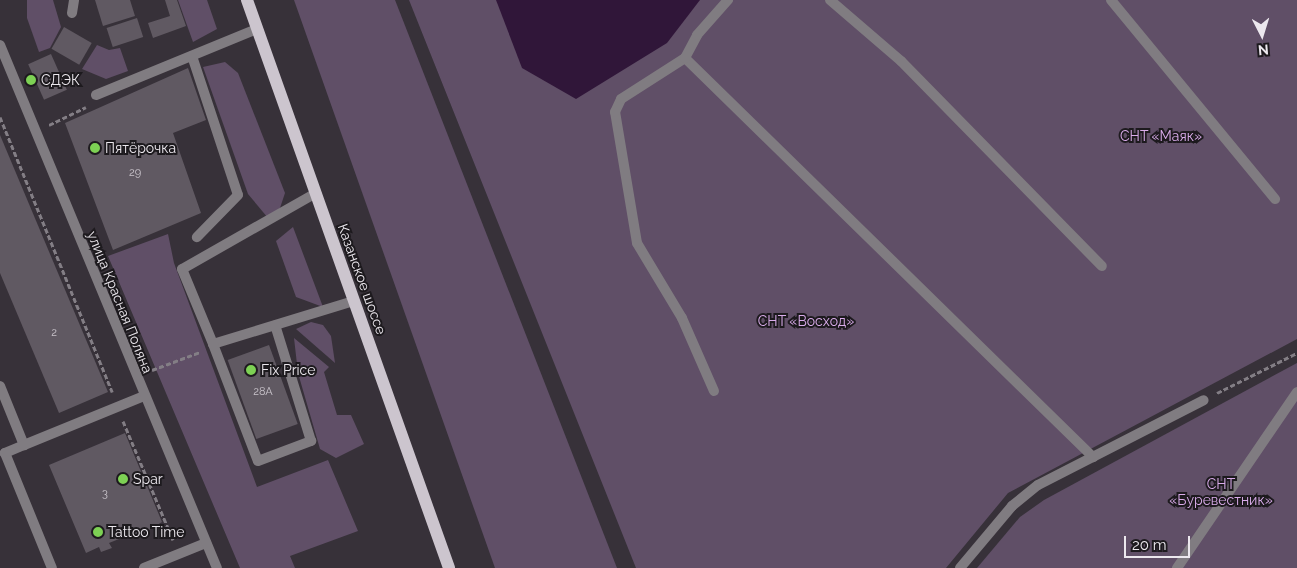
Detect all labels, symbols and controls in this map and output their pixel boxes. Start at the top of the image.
north arrow [1237,10,1287,60]
text: N [1257,42,1269,58]
place label: СДЭК [41,72,80,88]
marker: СДЭК [25,74,37,86]
park label: СНТ «Маяк» [1120,128,1202,144]
place label: Пятёрочка [105,140,176,156]
marker: Пятёрочка [89,142,101,154]
house number: 29 [129,166,141,180]
street label: Казанское шоссе [334,221,390,337]
street label: улица Красная Поляна [84,228,156,376]
park label: СНТ «Восход» [758,313,854,329]
house number: 2 [51,326,57,340]
place label: Fix Price [261,362,315,378]
marker: Fix Price [245,364,257,376]
house number: 28А [253,385,273,399]
place label: Spar [133,471,163,487]
marker: Spar [117,473,129,485]
park label: СНТ «Буревестник» [1169,476,1273,508]
house number: 3 [102,487,108,501]
place label: Tattoo Time [108,524,185,540]
marker: Tattoo Time [92,526,104,538]
scale bar [1127,526,1193,558]
text: 20 m [1132,536,1167,554]

